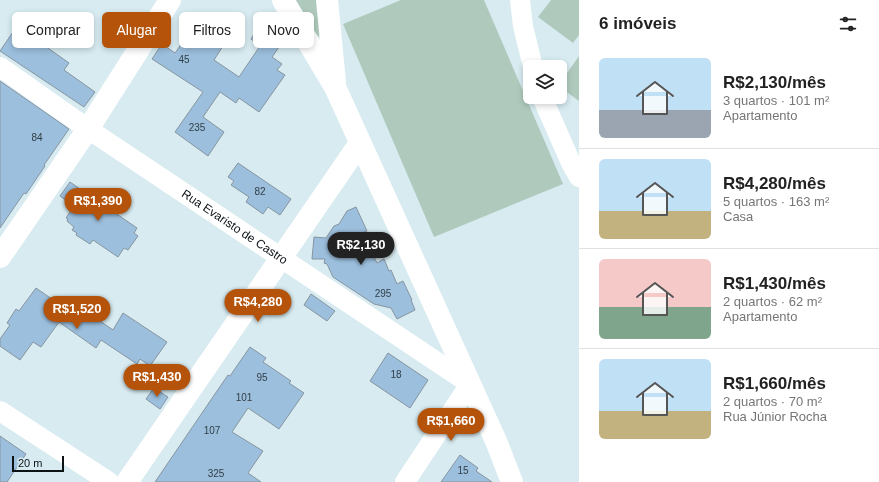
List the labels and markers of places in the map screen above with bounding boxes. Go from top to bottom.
pin: R$1,390 [61,188,135,222]
pin: R$2,130 [324,232,398,266]
pin: R$4,280 [221,289,295,323]
pin: R$1,520 [40,296,114,330]
pin: R$1,430 [120,364,194,398]
pin: R$1,660 [414,408,488,442]

